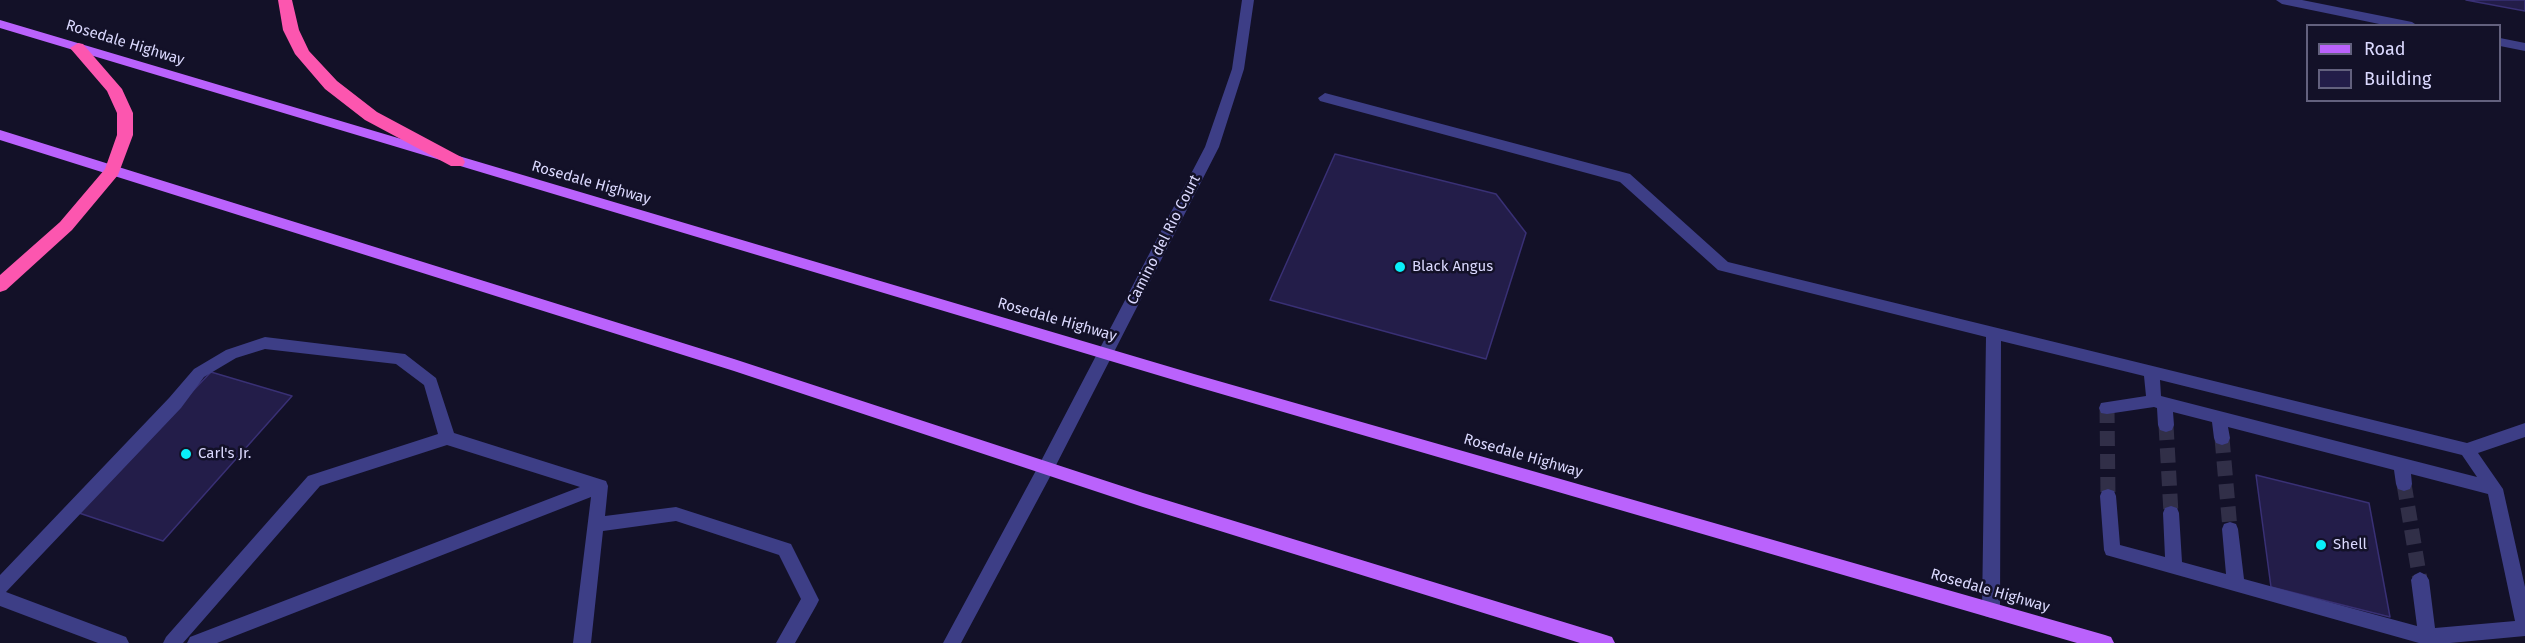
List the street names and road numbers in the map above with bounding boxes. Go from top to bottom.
street label: Rosedale Highway [63,16,187,70]
street label: Rosedale Highway [529,157,653,209]
street label: Camino del Rio Court [1123,172,1205,308]
street label: Rosedale Highway [995,294,1119,346]
street label: Rosedale Highway [1461,430,1585,482]
street label: Rosedale Highway [1928,565,2052,617]

